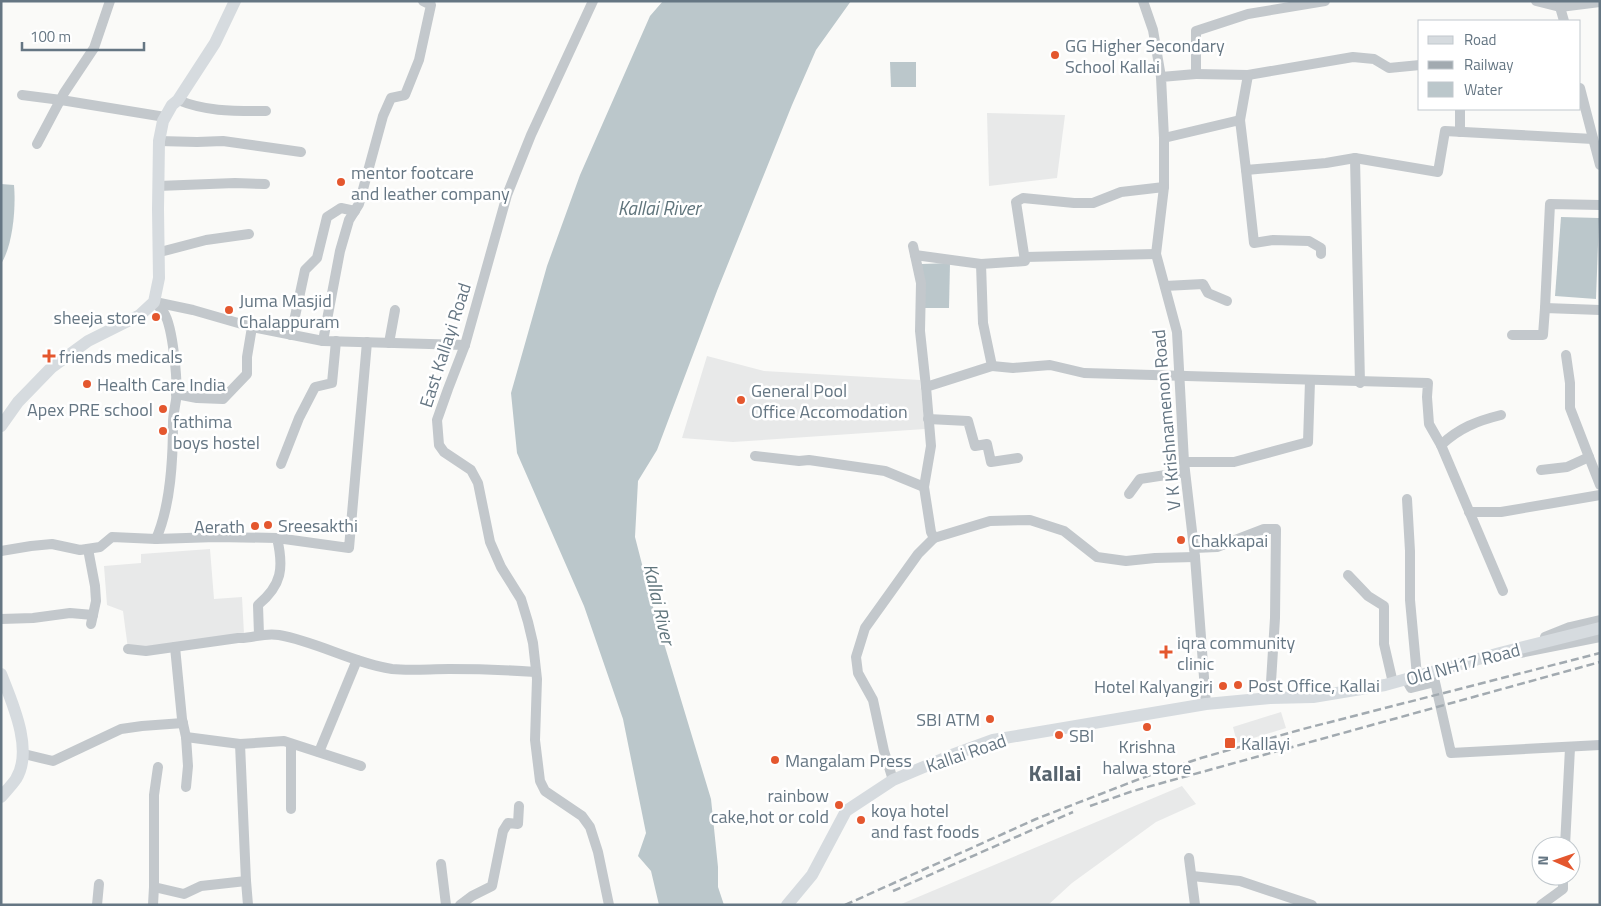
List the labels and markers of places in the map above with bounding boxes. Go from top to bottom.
place label: GG Higher Secondary School Kallai [1065,32,1225,80]
marker: GG Higher Secondary School Kallai [1049,49,1061,61]
place label: mentor footcare and leather company [351,159,510,207]
marker: mentor footcare and leather company [335,176,347,188]
place label: Juma Masjid Chalappuram [239,287,339,335]
place label: sheeja store [54,304,146,331]
marker: Juma Masjid Chalappuram [223,304,235,316]
marker: sheeja store [150,311,162,323]
place label: friends medicals [59,343,183,370]
marker: friends medicals [43,350,55,362]
place label: Health Care India [97,371,226,398]
place label: General Pool Office Accomodation [751,377,908,425]
marker: Health Care India [81,378,93,390]
marker: General Pool Office Accomodation [735,394,747,406]
place label: Apex PRE school [27,396,153,423]
marker: Apex PRE school [157,403,169,415]
place label: fathima boys hostel [173,408,260,456]
marker: fathima boys hostel [157,425,169,437]
place label: Sreesakthi [278,512,358,539]
place label: Aerath [194,513,245,540]
marker: Sreesakthi [262,519,274,531]
marker: Aerath [249,520,261,532]
place label: Chakkapai [1191,527,1268,554]
marker: Chakkapai [1175,534,1187,546]
place label: iqra community clinic [1177,629,1295,677]
marker: iqra community clinic [1159,645,1173,659]
place label: Post Office, Kallai [1248,672,1380,699]
place label: Hotel Kalyangiri [1094,673,1213,700]
marker: Post Office, Kallai [1232,679,1244,691]
marker: Hotel Kalyangiri [1217,680,1229,692]
place label: SBI ATM [916,706,980,733]
marker: SBI ATM [984,713,996,725]
marker: Krishna halwa store [1141,721,1153,733]
place label: SBI [1069,722,1094,749]
marker: SBI [1053,729,1065,741]
place label: Kallayi [1241,730,1290,757]
place label: Krishna halwa store [1103,733,1191,781]
marker: Kallayi [1223,736,1237,750]
place label: Mangalam Press [785,747,912,774]
marker: Mangalam Press [769,754,781,766]
place label: rainbow cake,hot or cold [711,782,829,830]
place label: koya hotel and fast foods [871,797,980,845]
marker: rainbow cake,hot or cold [833,799,845,811]
marker: koya hotel and fast foods [855,814,867,826]

